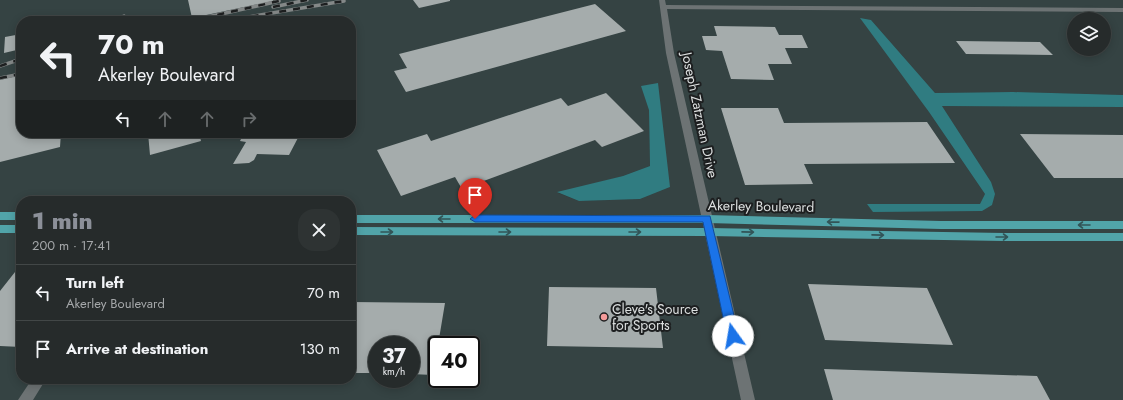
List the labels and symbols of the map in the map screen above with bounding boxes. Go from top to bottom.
street label: Joseph Zatzman Drive [677,48,723,180]
pin [458,178,492,219]
street label: Akerley Boulevard [708,195,814,217]
one-way arrow [438,215,451,223]
one-way arrow [827,218,840,226]
one-way arrow [1078,221,1091,229]
one-way arrow [380,228,393,236]
one-way arrow [498,228,511,236]
one-way arrow [628,228,641,236]
one-way arrow [741,229,754,236]
one-way arrow [871,231,884,239]
one-way arrow [995,233,1008,241]
place label: Cleve's Source for Sports [612,299,698,335]
marker: Cleve's Source for Sports [599,312,609,322]
position arrow [712,315,754,357]
speed limit sign: 40 [428,336,480,388]

